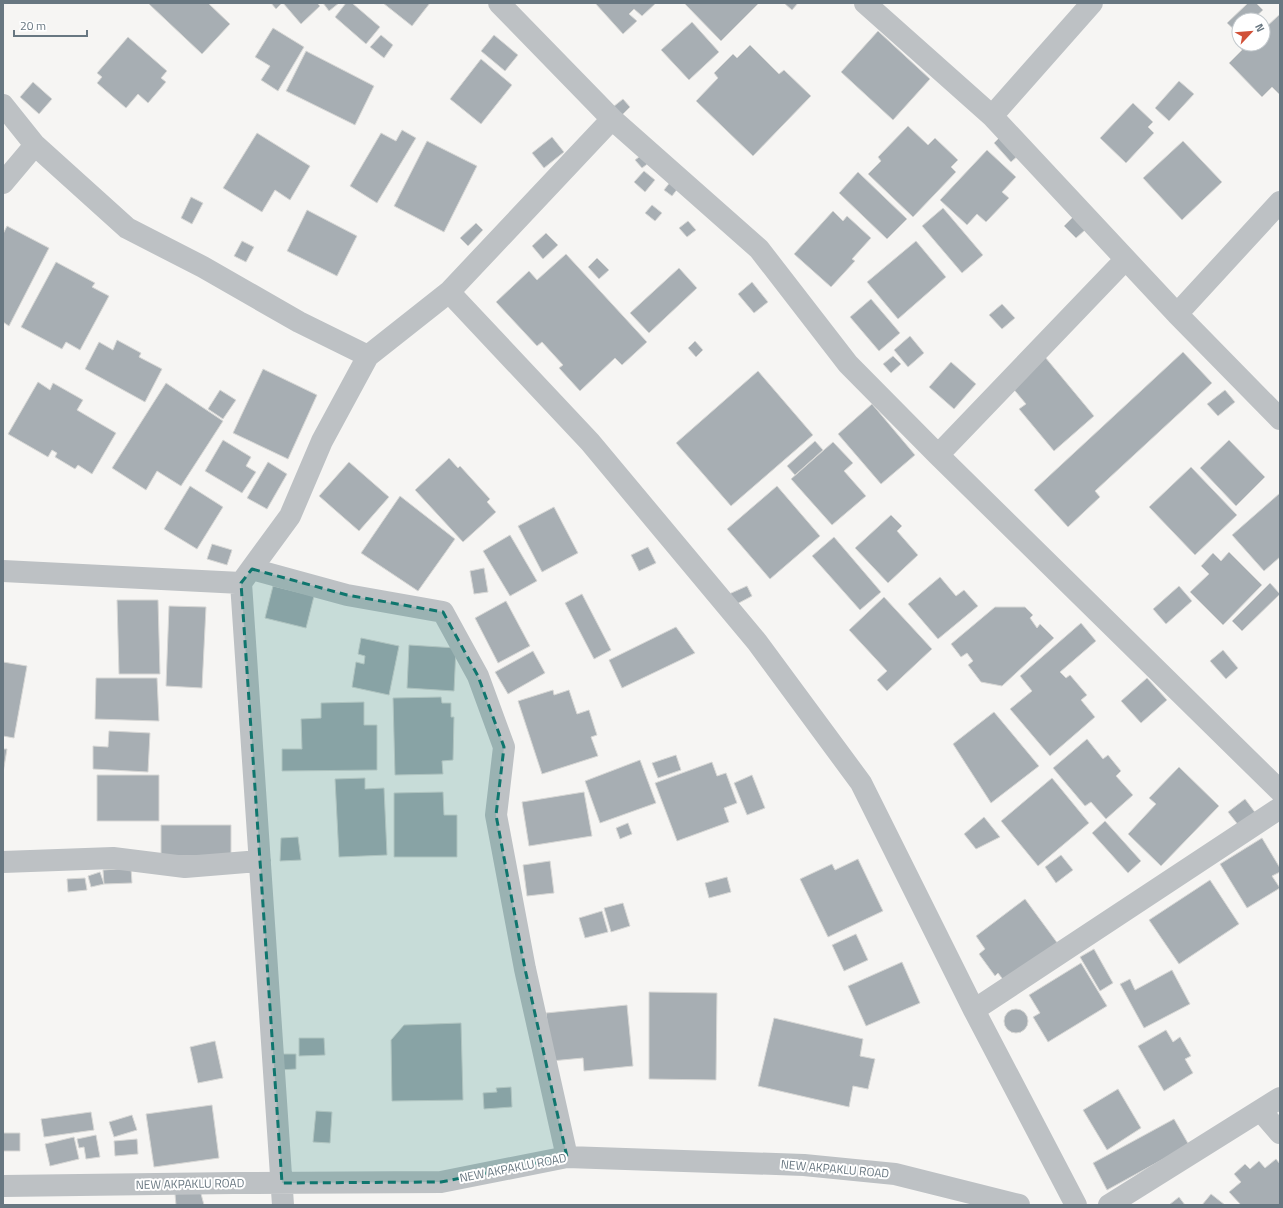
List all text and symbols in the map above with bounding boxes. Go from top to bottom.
scale bar [14,12,87,38]
north arrow [1231,12,1271,52]
text: 20 m [20,16,46,35]
text: N [1251,21,1269,35]
street label: NEW AKPAKLU ROAD [458,1148,568,1187]
street label: NEW AKPAKLU ROAD [780,1154,890,1183]
street label: NEW AKPAKLU ROAD [135,1173,245,1194]

